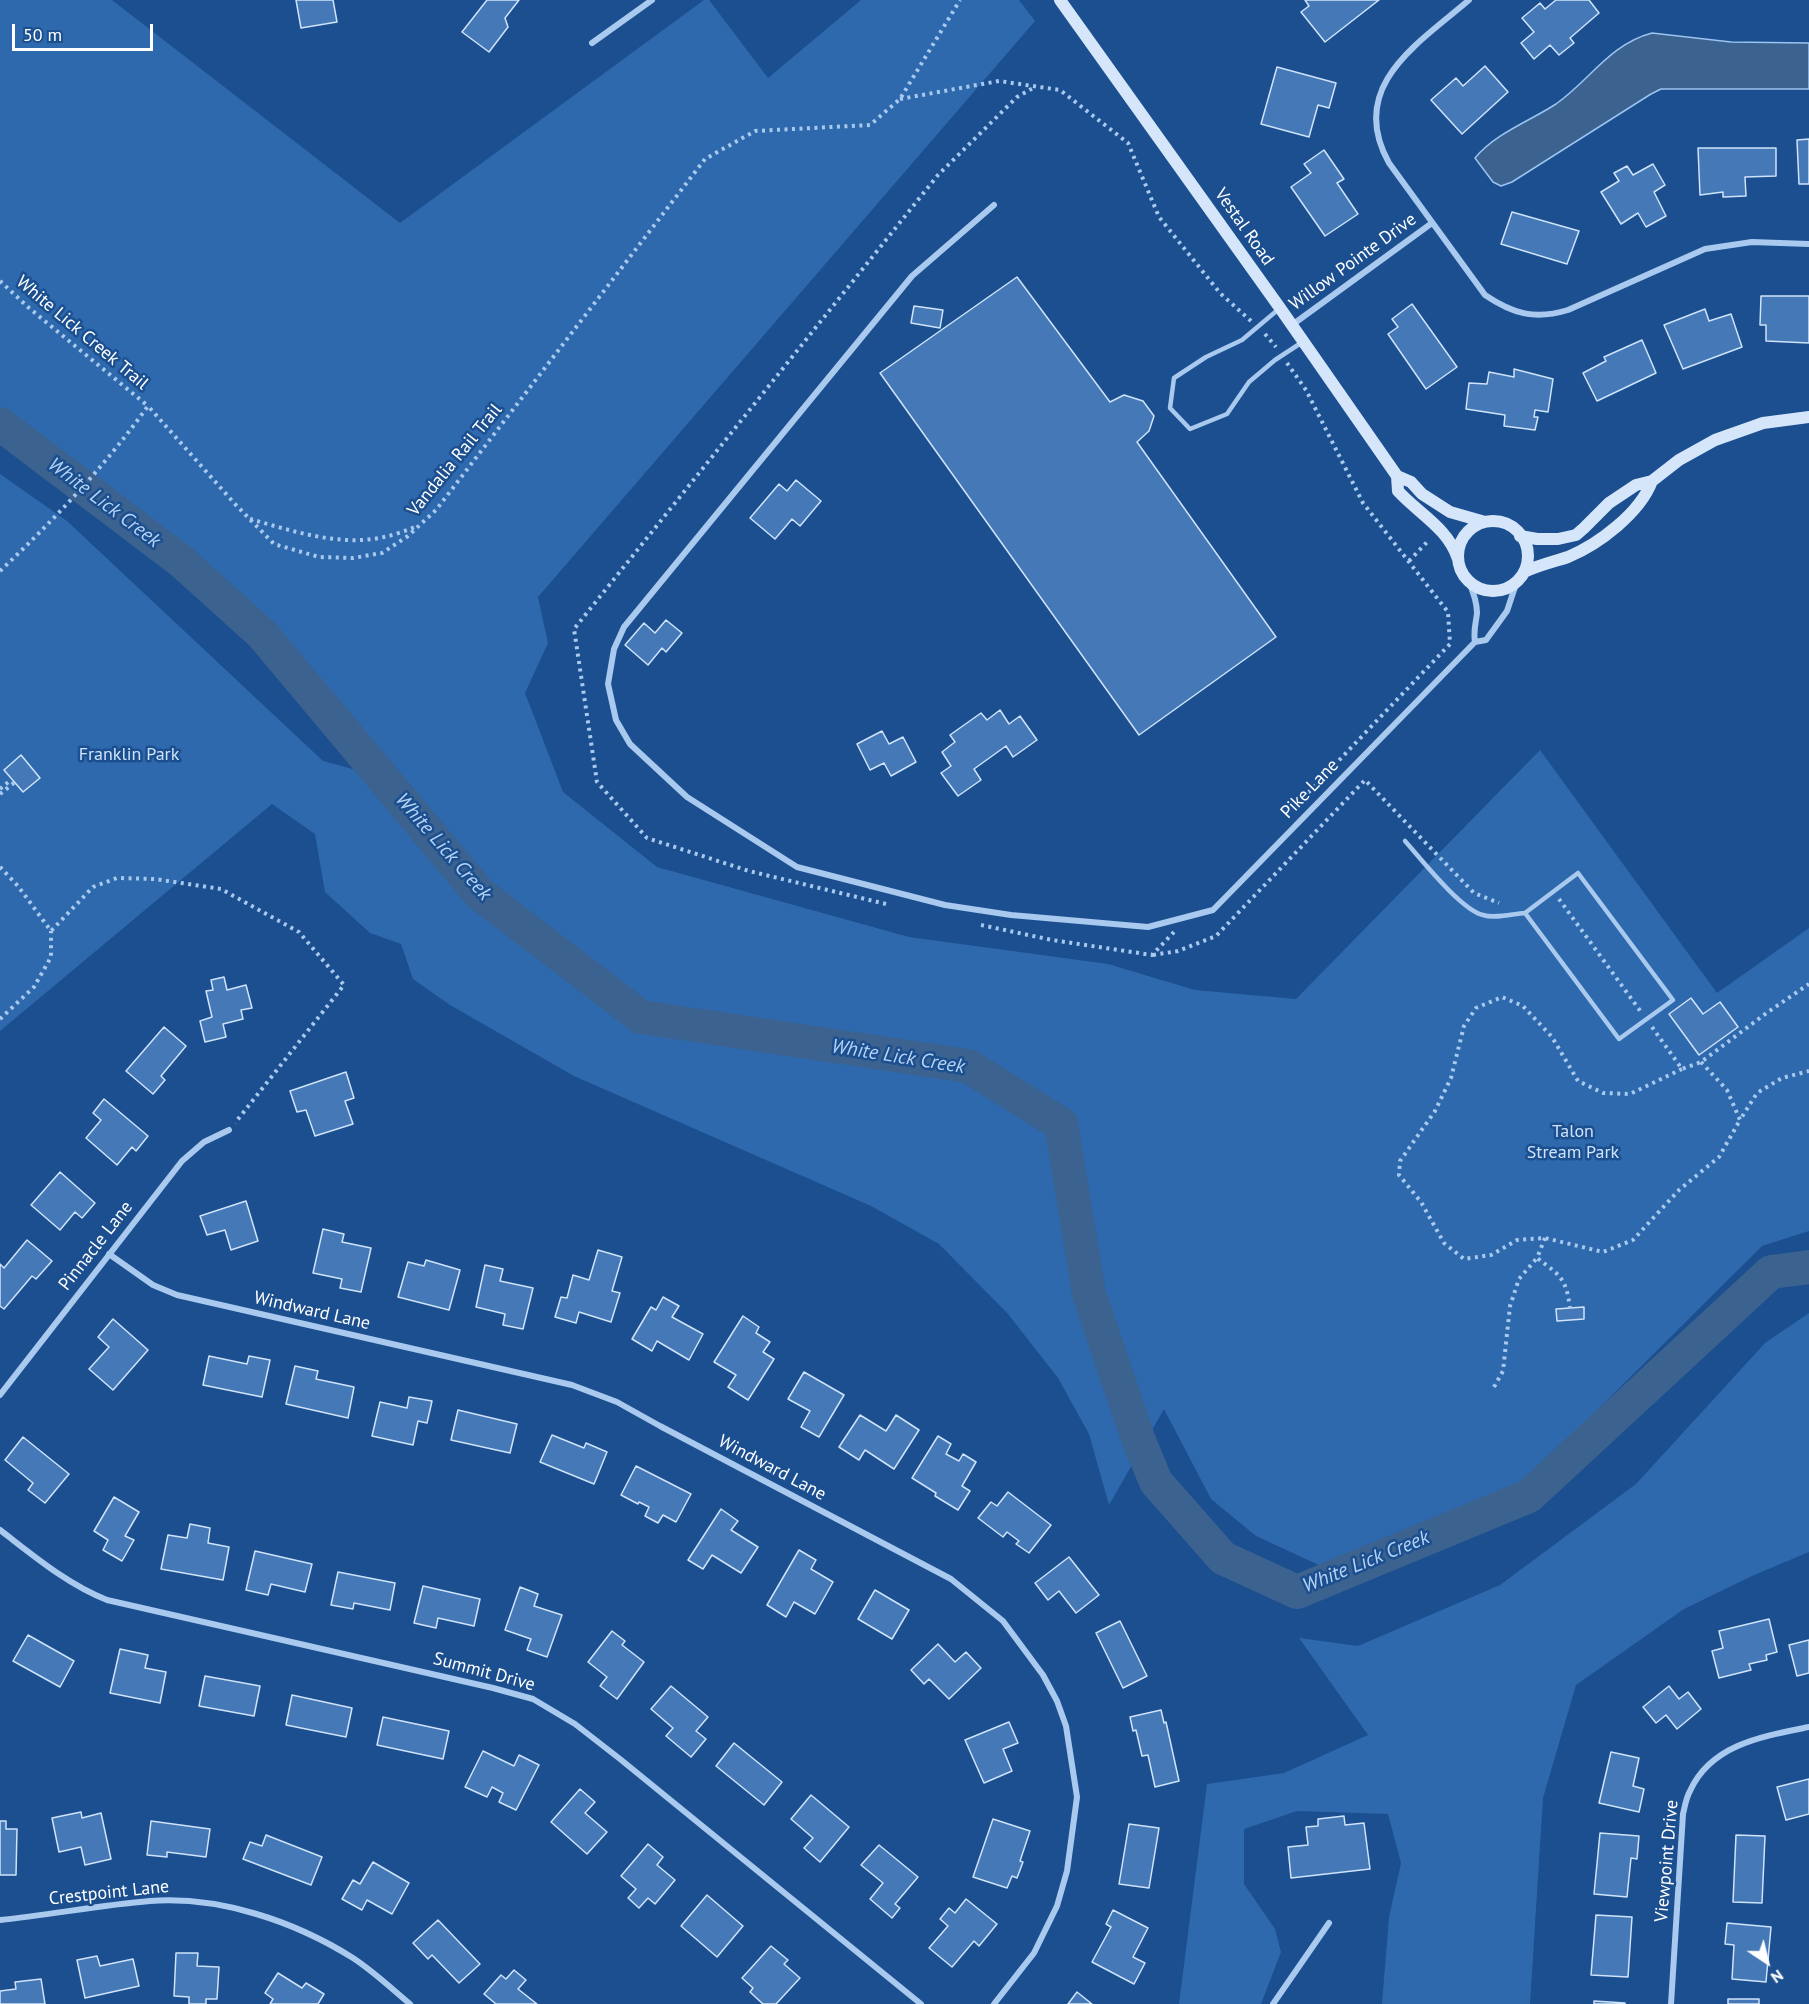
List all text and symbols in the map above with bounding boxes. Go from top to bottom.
scale bar [15,12,156,50]
text: 50 m [23,23,62,46]
street label: Vestal Road [1210,184,1278,270]
street label: Willow Pointe Drive [1285,209,1421,315]
street label: White Lick Creek Trail [11,271,153,395]
street label: Vandalia Rail Trail [403,400,507,520]
water label: White Lick Creek [43,453,165,553]
park label: Franklin Park [79,744,179,766]
street label: Pike Lane [1276,755,1344,823]
water label: White Lick Creek [390,788,496,906]
water label: White Lick Creek [830,1035,966,1079]
park label: Talon Stream Park [1527,1121,1619,1164]
street label: Pinnacle Lane [54,1197,138,1295]
street label: Windward Lane [252,1287,372,1335]
street label: Windward Lane [714,1431,830,1505]
water label: White Lick Creek [1299,1526,1433,1598]
street label: Summit Drive [431,1648,537,1696]
street label: Viewpoint Drive [1651,1799,1683,1923]
street label: Crestpoint Lane [48,1876,170,1910]
north arrow [1737,1932,1797,1992]
text: N [1767,1966,1787,1988]

